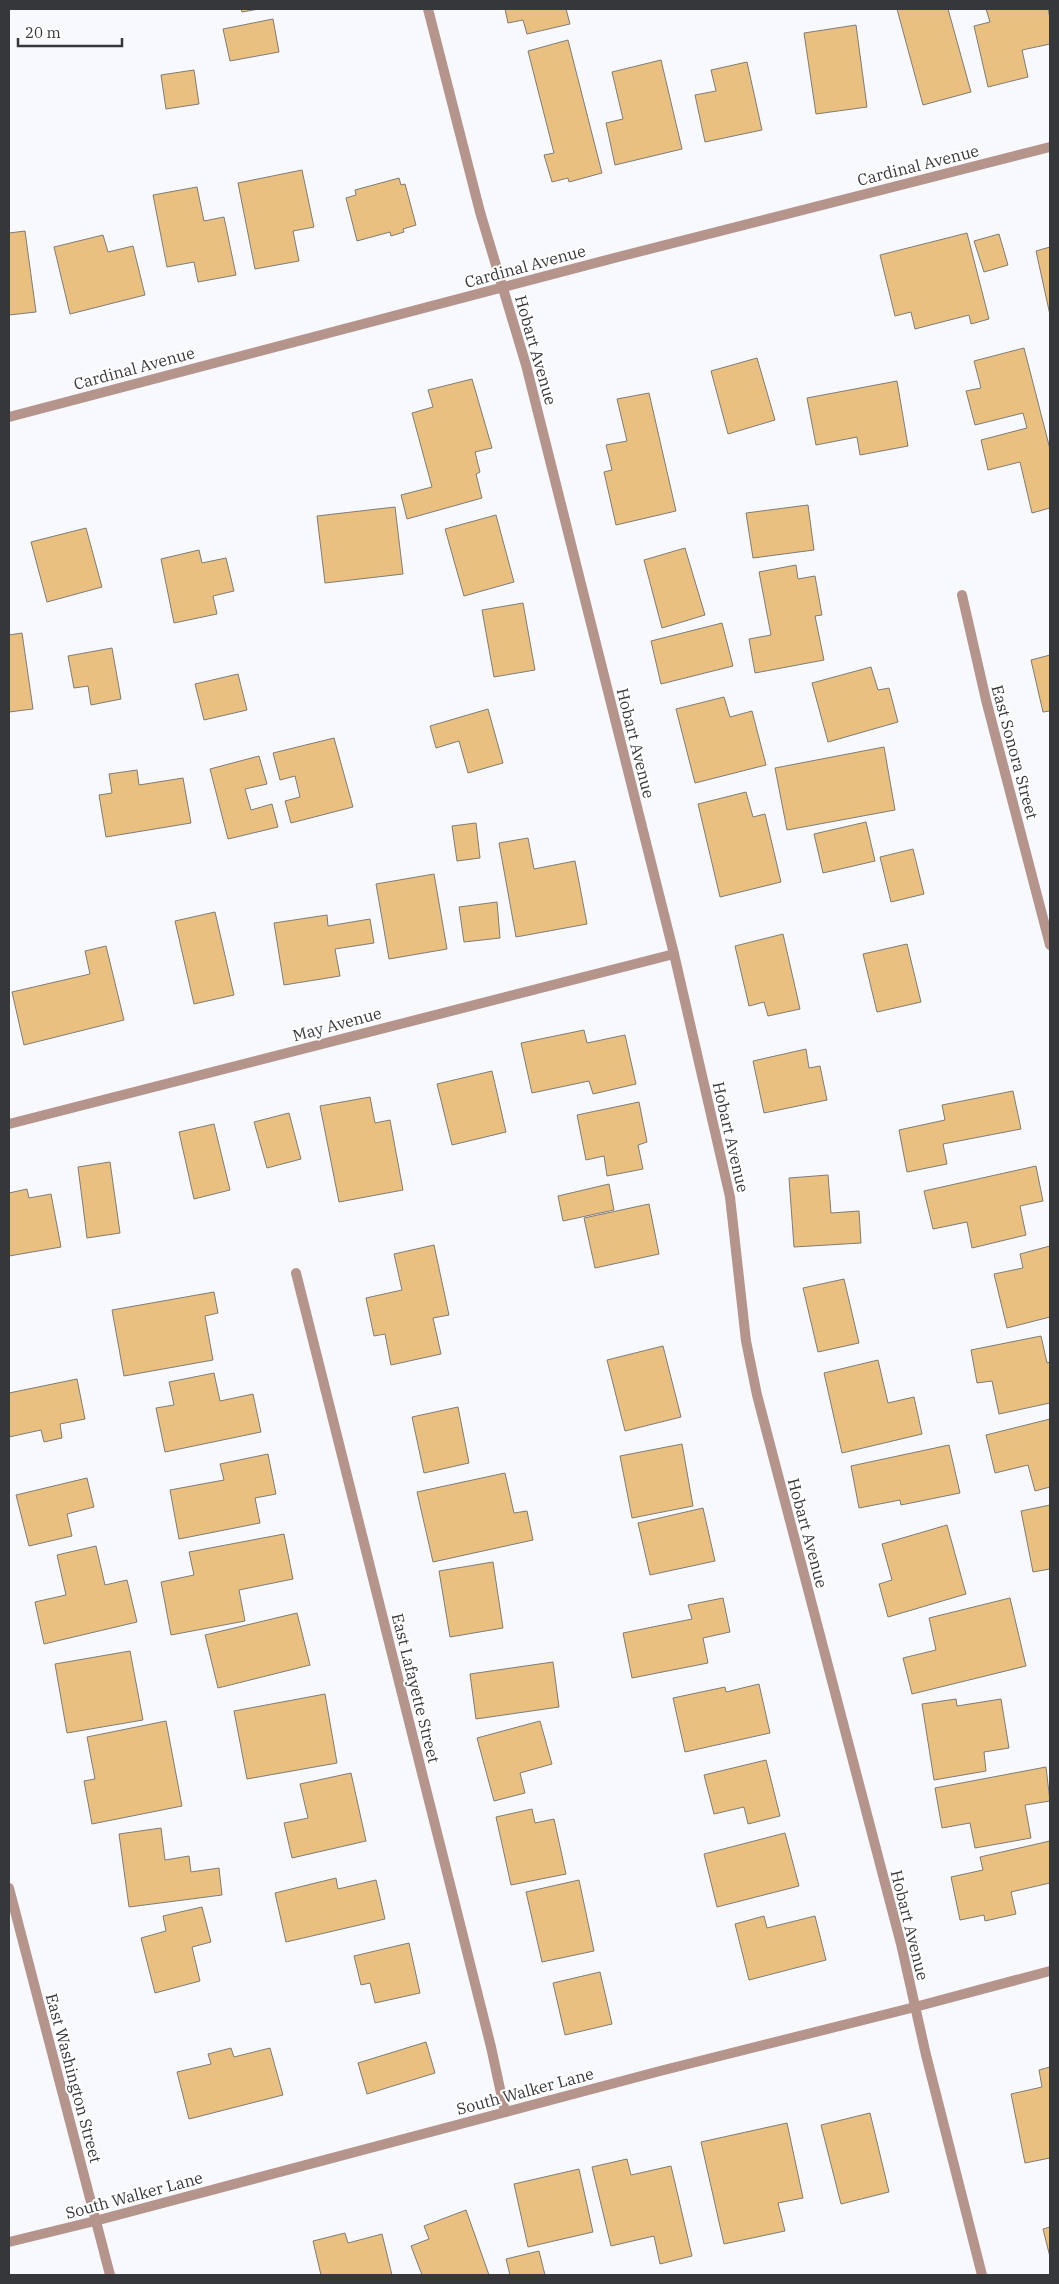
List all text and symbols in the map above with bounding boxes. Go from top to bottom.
scale bar [18,15,121,47]
text: 20 m [25,23,61,42]
street label: Cardinal Avenue [855,140,981,190]
street label: Cardinal Avenue [462,240,588,292]
street label: Hobart Avenue [511,293,561,407]
street label: Cardinal Avenue [71,342,197,394]
street label: East Sonora Street [987,683,1043,822]
street label: Hobart Avenue [613,686,659,800]
street label: May Avenue [290,1003,384,1045]
street label: Hobart Avenue [709,1080,753,1194]
street label: Hobart Avenue [784,1476,832,1590]
street label: East Lafayette Street [388,1611,444,1765]
street label: Hobart Avenue [887,1868,933,1982]
street label: East Washington Street [42,1991,106,2165]
street label: South Walker Lane [454,2063,596,2119]
street label: South Walker Lane [63,2167,205,2223]

